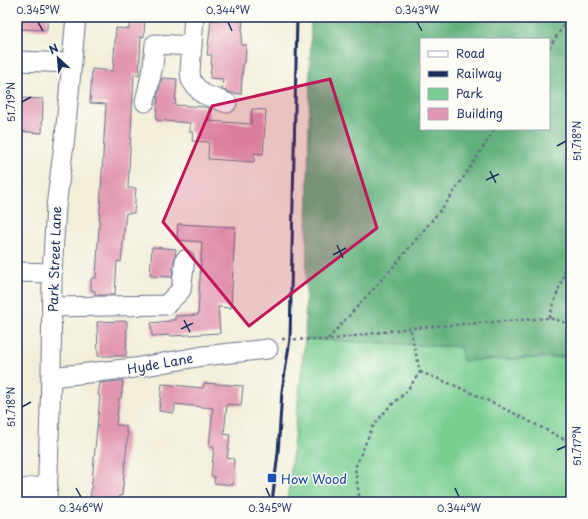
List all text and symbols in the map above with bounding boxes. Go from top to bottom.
text: 0.345°W [16,2,61,17]
text: 0.344°W [206,2,251,17]
text: 0.343°W [395,2,440,17]
north arrow [38,38,78,78]
legend [420,38,550,130]
text: N [46,39,61,58]
text: Road [456,44,485,62]
text: Railway [456,64,502,82]
text: 51.719°N [3,82,18,122]
text: Park [456,84,483,102]
text: Building [456,104,503,122]
text: 51.718°N [569,121,584,161]
street label: Park Street Lane [43,206,65,312]
street label: Hyde Lane [126,348,195,378]
text: 51.718°N [3,387,18,427]
text: 51.717°N [569,426,584,466]
place label: How Wood [281,469,347,488]
marker: How Wood [266,472,278,484]
text: 0.346°W [59,500,104,515]
text: 0.345°W [248,500,293,515]
text: 0.344°W [437,500,482,515]

